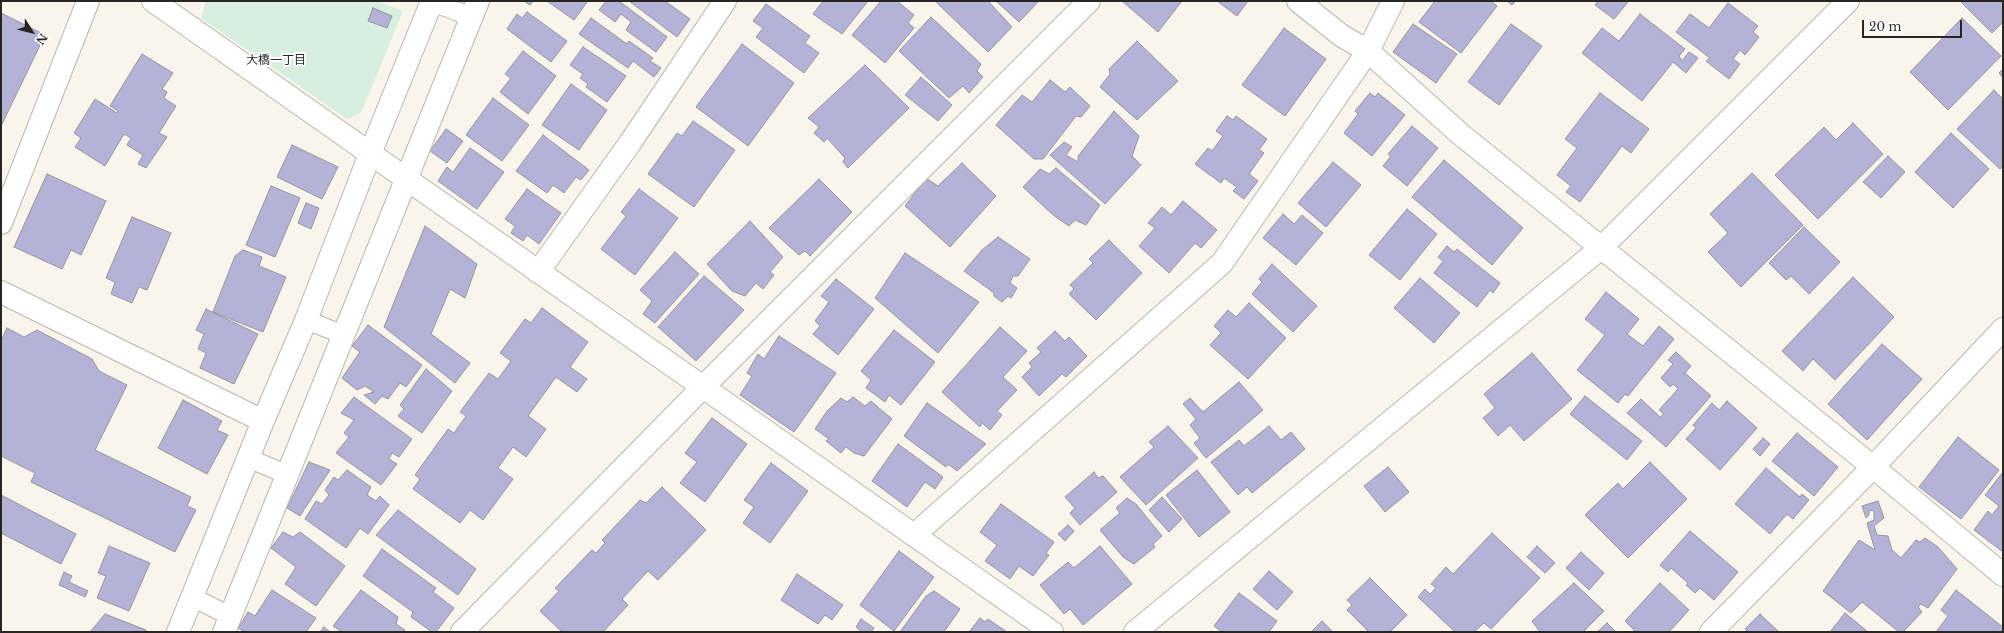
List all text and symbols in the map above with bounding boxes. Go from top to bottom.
north arrow [12,12,52,52]
scale bar [1864,12,1964,38]
text: 20 m [1869,19,1901,34]
text: N [33,31,50,47]
district label: 大橋一丁目 [246,54,306,68]

